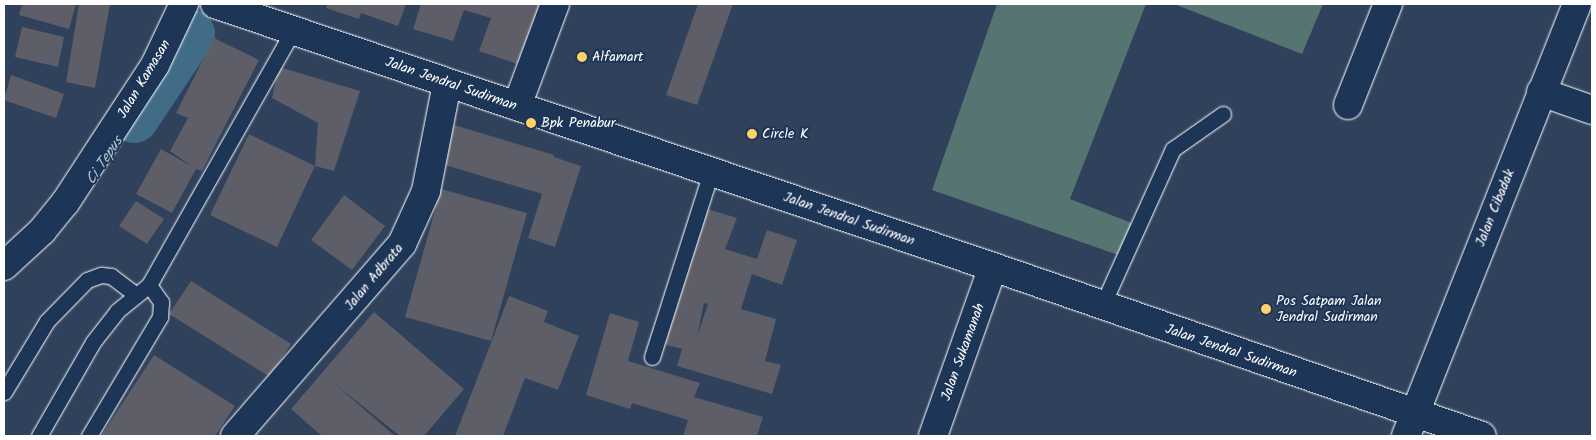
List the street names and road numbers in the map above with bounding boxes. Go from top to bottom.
street label: Jalan Kamasan [114,37,174,121]
street label: Jalan Jendral Sudirman [383,54,519,114]
street label: Jalan Cibadak [1472,167,1518,249]
street label: Jalan Jendral Sudirman [781,189,917,249]
street label: Jalan Adbrata [341,240,407,314]
street label: Jalan Sukamanah [938,301,988,403]
street label: Jalan Jendral Sudirman [1163,321,1299,381]

